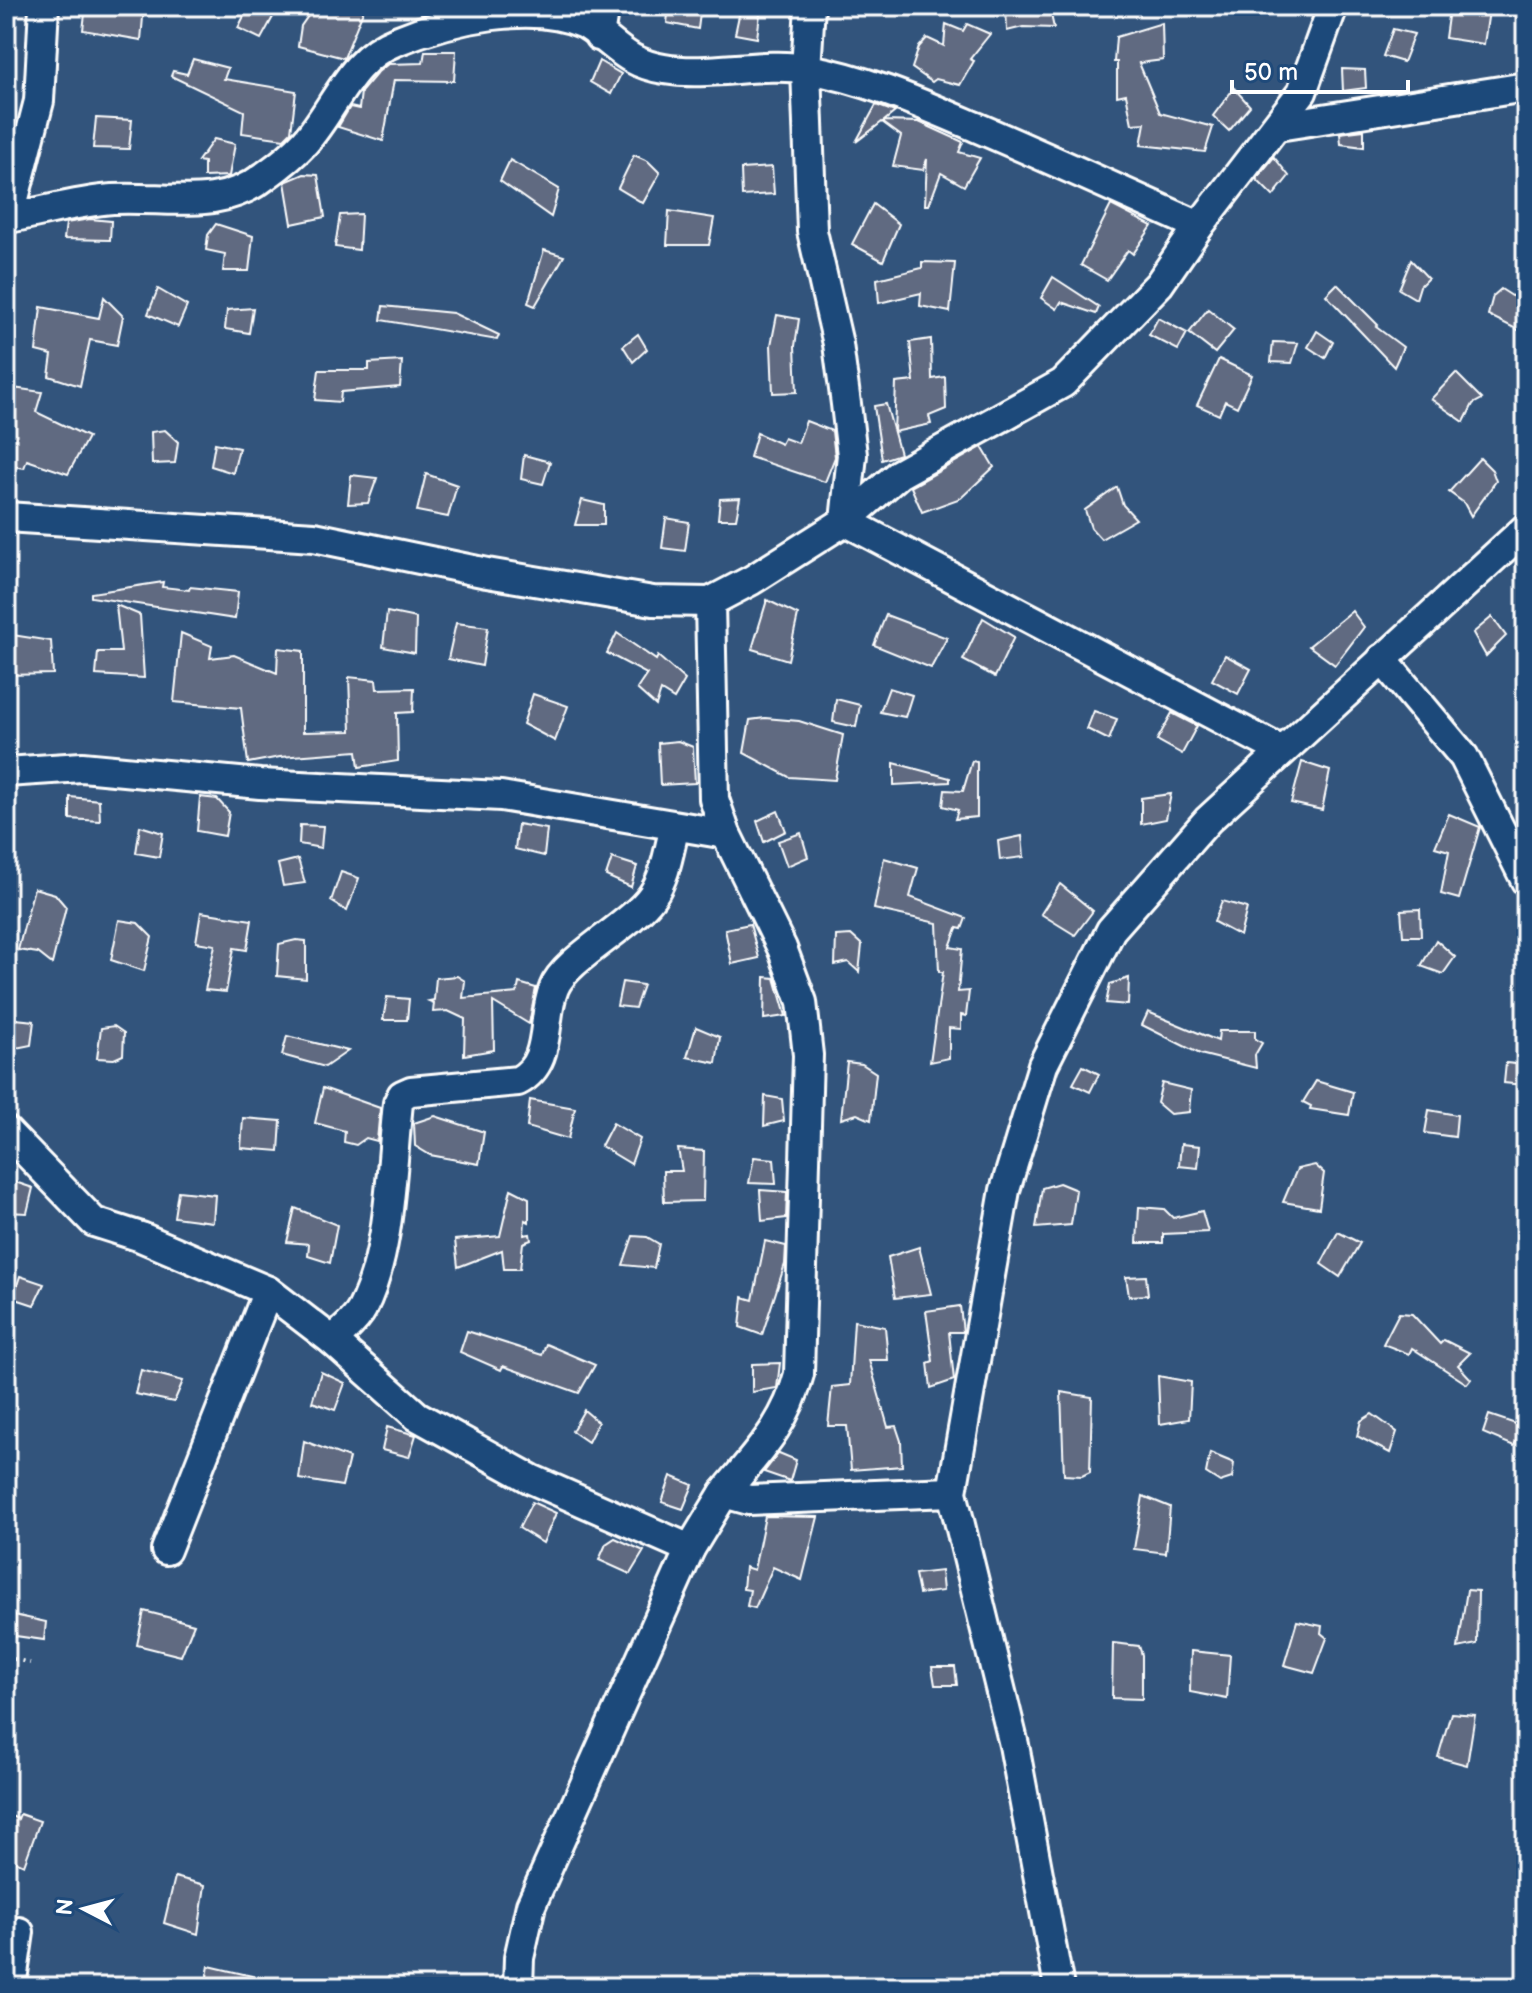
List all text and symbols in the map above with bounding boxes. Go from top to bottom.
scale bar [1232,44,1408,94]
text: 50 m [1244,58,1298,87]
north arrow [44,1869,124,1949]
text: N [51,1897,80,1917]

